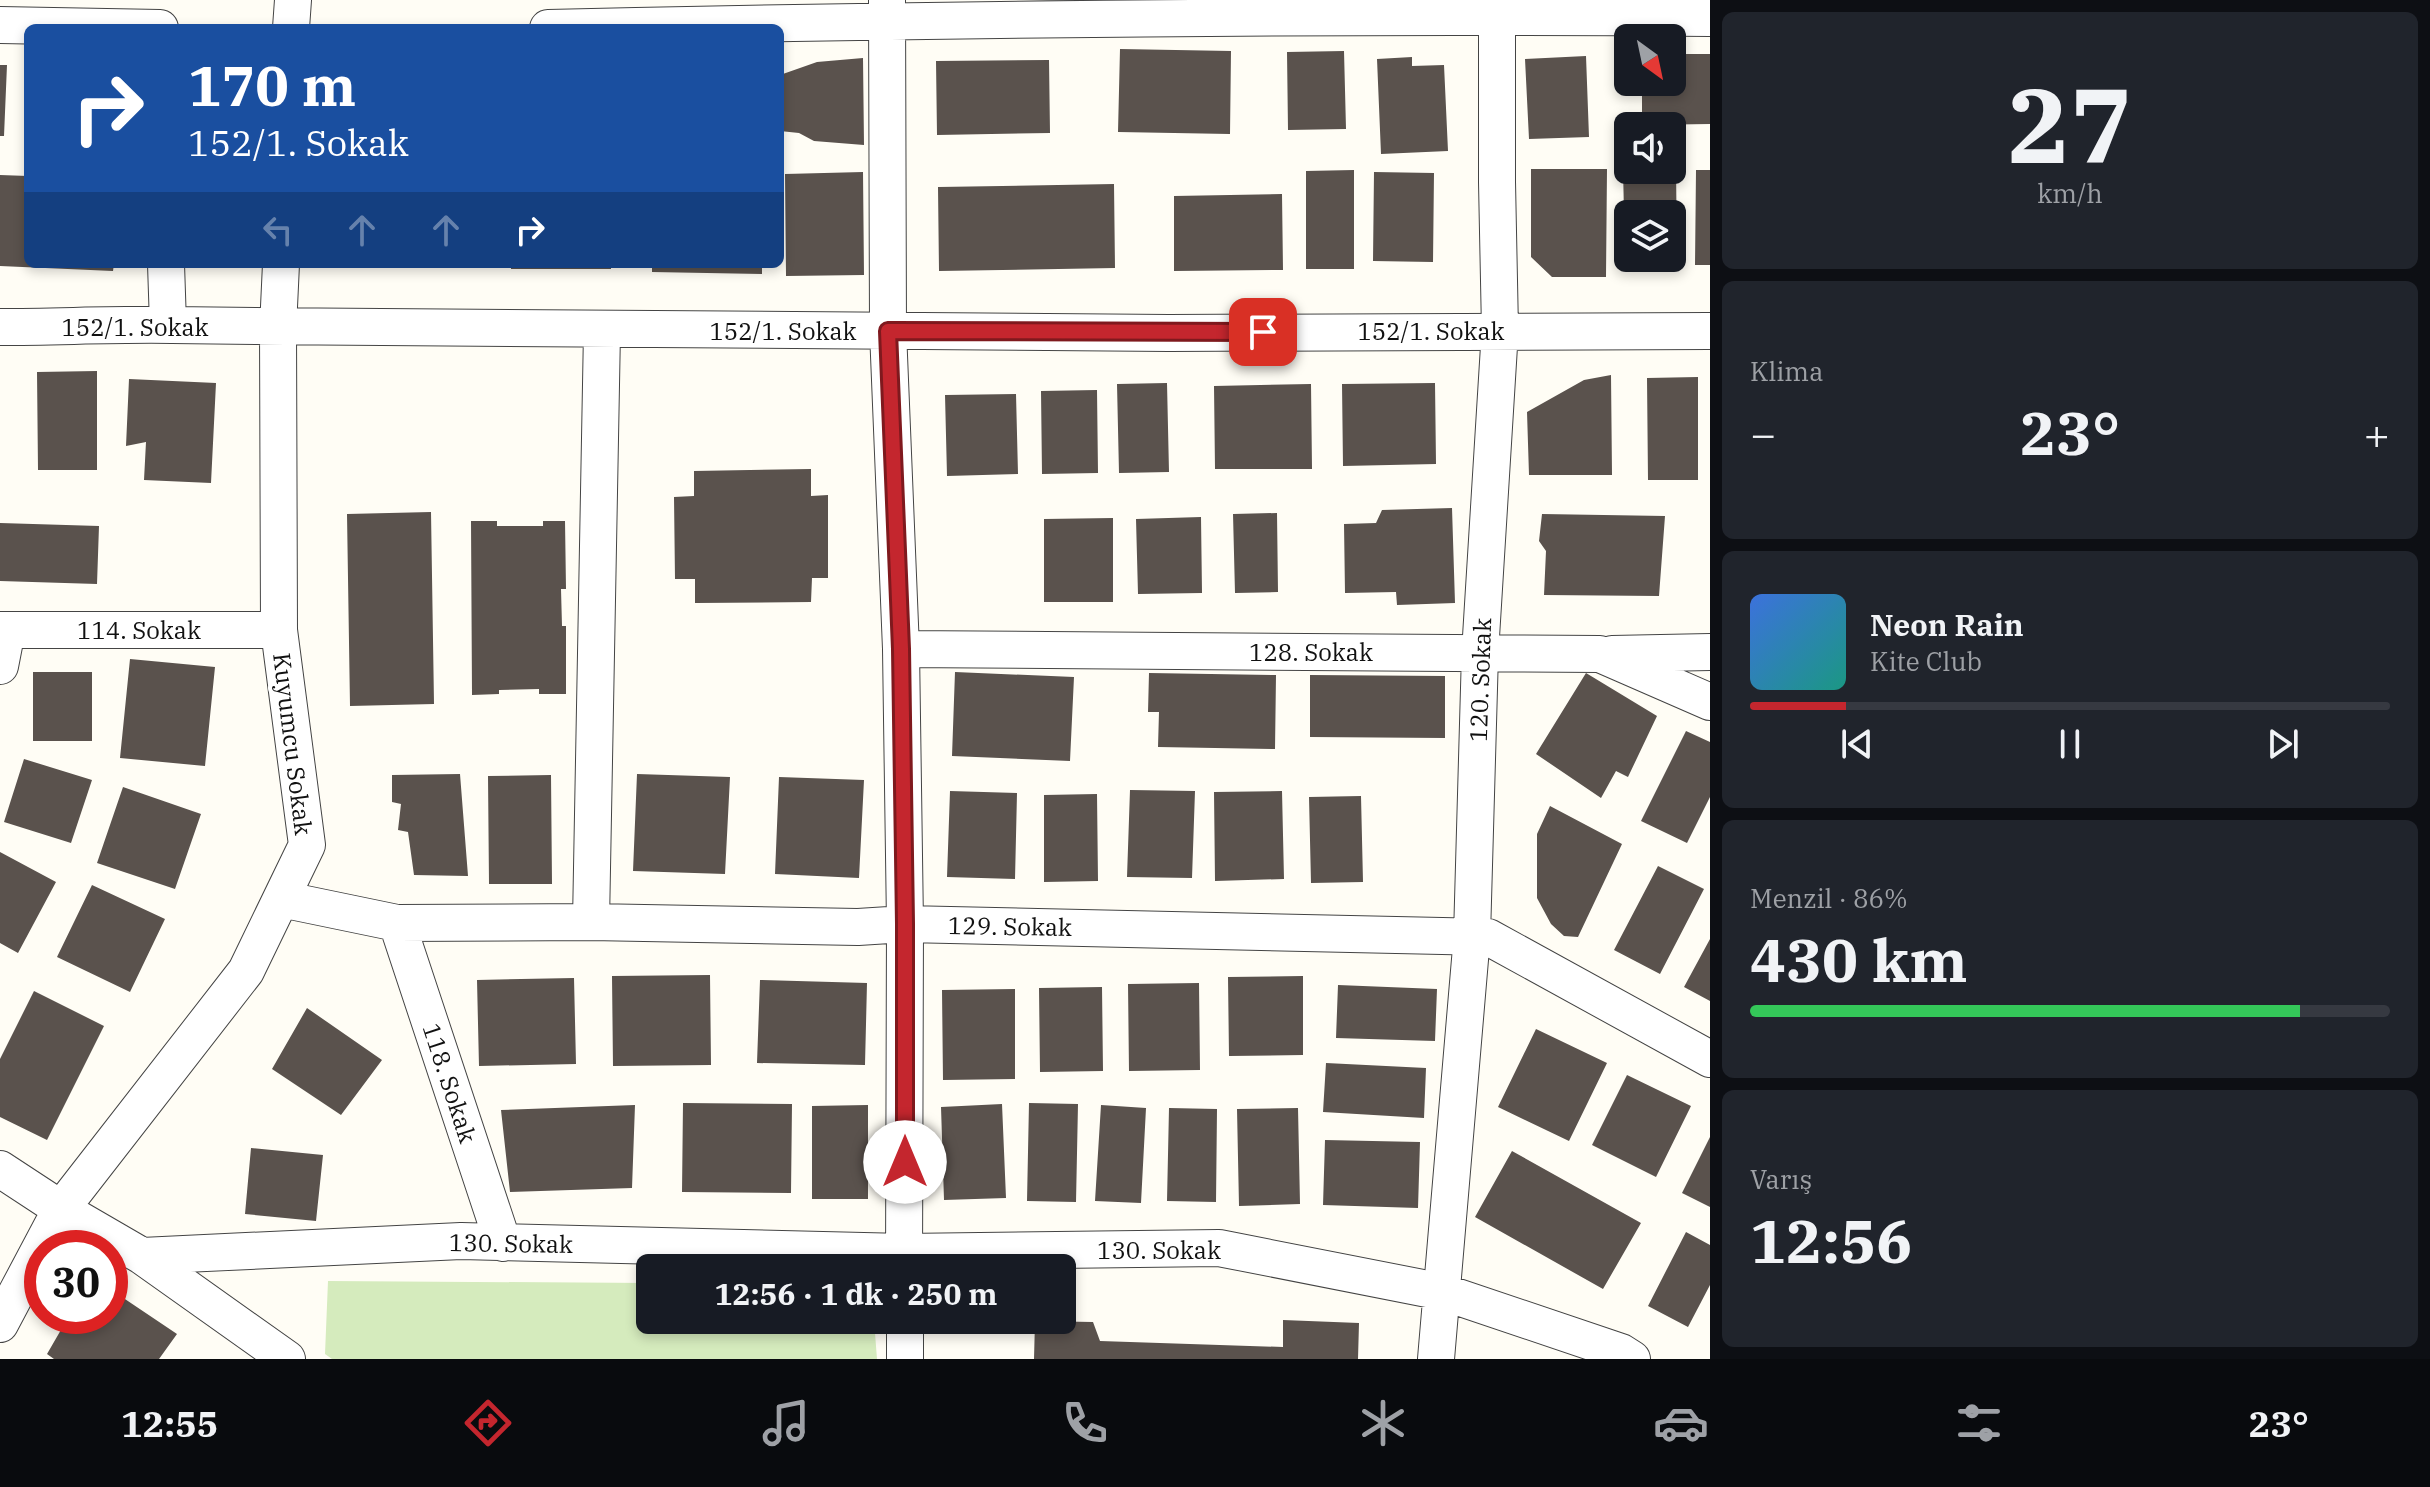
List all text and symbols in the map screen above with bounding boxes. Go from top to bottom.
north arrow [1614,24,1686,96]
map controls [1614,24,1686,272]
text: 170 m [188,49,356,121]
icon: right [56,56,160,160]
text: 27 [2008,56,2132,192]
button: sound [1614,112,1686,184]
text: 152/1. Sokak [188,119,409,166]
text: km/h [2037,176,2103,210]
button: layers [1614,200,1686,272]
icon: left [256,208,300,252]
icon: ahead [340,208,384,252]
icon: ahead [424,208,468,252]
icon: right [508,208,552,252]
pin [1229,298,1297,366]
icon: arrive [1241,310,1285,354]
street label: 152/1. Sokak [61,311,209,343]
street label: 152/1. Sokak [709,315,857,347]
street label: 152/1. Sokak [1357,315,1505,347]
text: Klima [1750,354,1823,388]
text: 23° [2020,393,2120,472]
text: − [1750,405,1776,462]
text: + [2364,405,2390,462]
text: Neon Rain [1870,605,2024,644]
street label: 114. Sokak [77,614,201,646]
street label: 120. Sokak [1462,617,1498,743]
street label: 128. Sokak [1249,636,1373,668]
text: Kite Club [1870,644,1982,678]
street label: Kuyumcu Sokak [266,651,320,837]
icon: previous [1835,722,1879,766]
icon: pause [2048,722,2092,766]
icon: next [2261,722,2305,766]
text: Menzil · 86% [1750,881,1908,915]
street label: 129. Sokak [948,909,1072,943]
text: 430 km [1750,920,1968,999]
street label: 118. Sokak [416,1019,484,1147]
position arrow [863,1120,947,1204]
text: Varış [1750,1162,1812,1196]
text: 12:56 [1750,1201,1912,1280]
street label: 130. Sokak [449,1226,573,1260]
speed limit sign: 30 [24,1230,128,1334]
street label: 130. Sokak [1097,1234,1221,1266]
text: 12:56 · 1 dk · 250 m [715,1274,997,1313]
icon: directions [460,1395,516,1451]
icon: music [758,1395,814,1451]
icon: phone [1057,1395,1113,1451]
icon: climate [1355,1395,1411,1451]
icon: car [1653,1395,1709,1451]
icon: filters [1951,1395,2007,1451]
text: 12:55 [121,1400,218,1447]
text: 23° [2249,1400,2309,1447]

